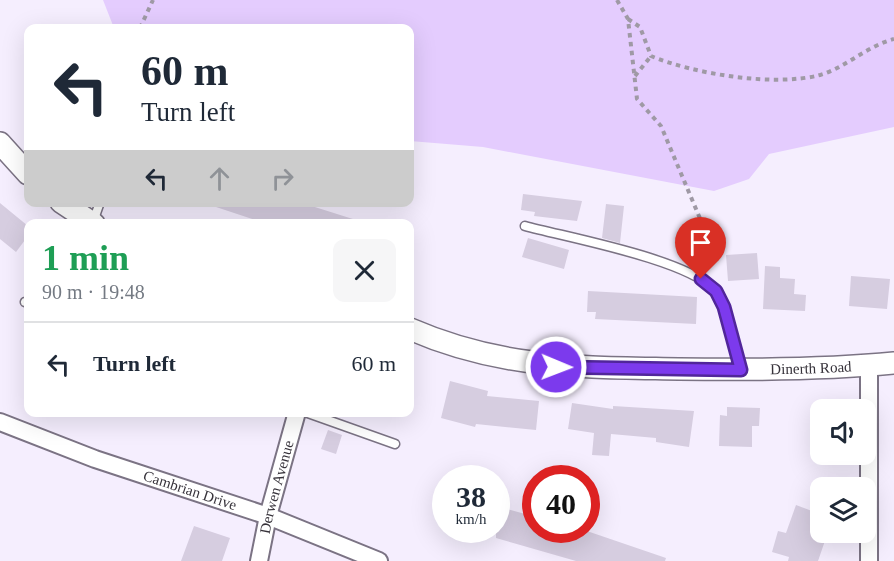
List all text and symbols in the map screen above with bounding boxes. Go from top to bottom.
icon: left [42,48,120,126]
text: 60 m [141,48,229,94]
text: Turn left [141,97,235,127]
icon: left [140,162,173,195]
icon: ahead [203,162,236,195]
icon: right [266,162,299,195]
pin [675,217,726,279]
icon: arrive [684,226,717,259]
text: 1 min [42,238,129,278]
button: close [333,239,396,302]
text: 90 m · 19:48 [42,281,145,303]
position arrow [524,335,588,399]
icon: left [42,348,75,381]
text: Turn left [93,351,176,376]
text: 60 m [351,351,396,376]
street label: Dinerth Road [770,358,853,377]
map controls [810,399,876,543]
button: sound [810,399,876,465]
street label: Derwen Avenue [257,438,297,535]
speed limit sign: 40 [522,465,600,543]
street label: Cambrian Drive [141,468,239,513]
button: layers [810,477,876,543]
text: 38 [456,480,486,513]
text: km/h [456,511,486,527]

